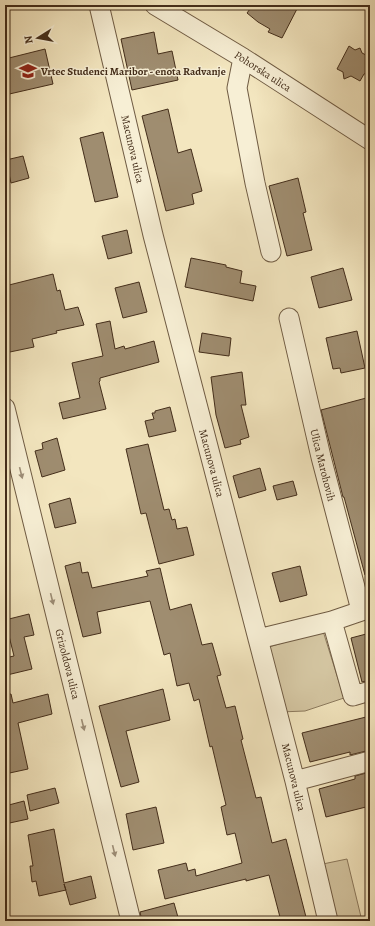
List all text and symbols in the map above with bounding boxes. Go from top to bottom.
north arrow [18,18,58,58]
text: N [21,34,37,45]
street label: Pohorska ulica [231,47,295,96]
school or university icon: Vrtec Studenci Maribor - enota Radvanje [18,61,38,81]
place label: Vrtec Studenci Maribor - enota Radvanje [40,64,226,79]
street label: Macunova ulica [117,113,148,186]
street label: Ulica Marohovih [306,427,339,503]
street label: Macunova ulica [195,428,228,500]
one-way arrow [18,467,24,479]
one-way arrow [49,593,55,605]
street label: Grizoldova ulica [51,627,84,702]
one-way arrow [80,719,86,731]
street label: Macunova ulica [278,741,309,814]
one-way arrow [111,845,117,858]

